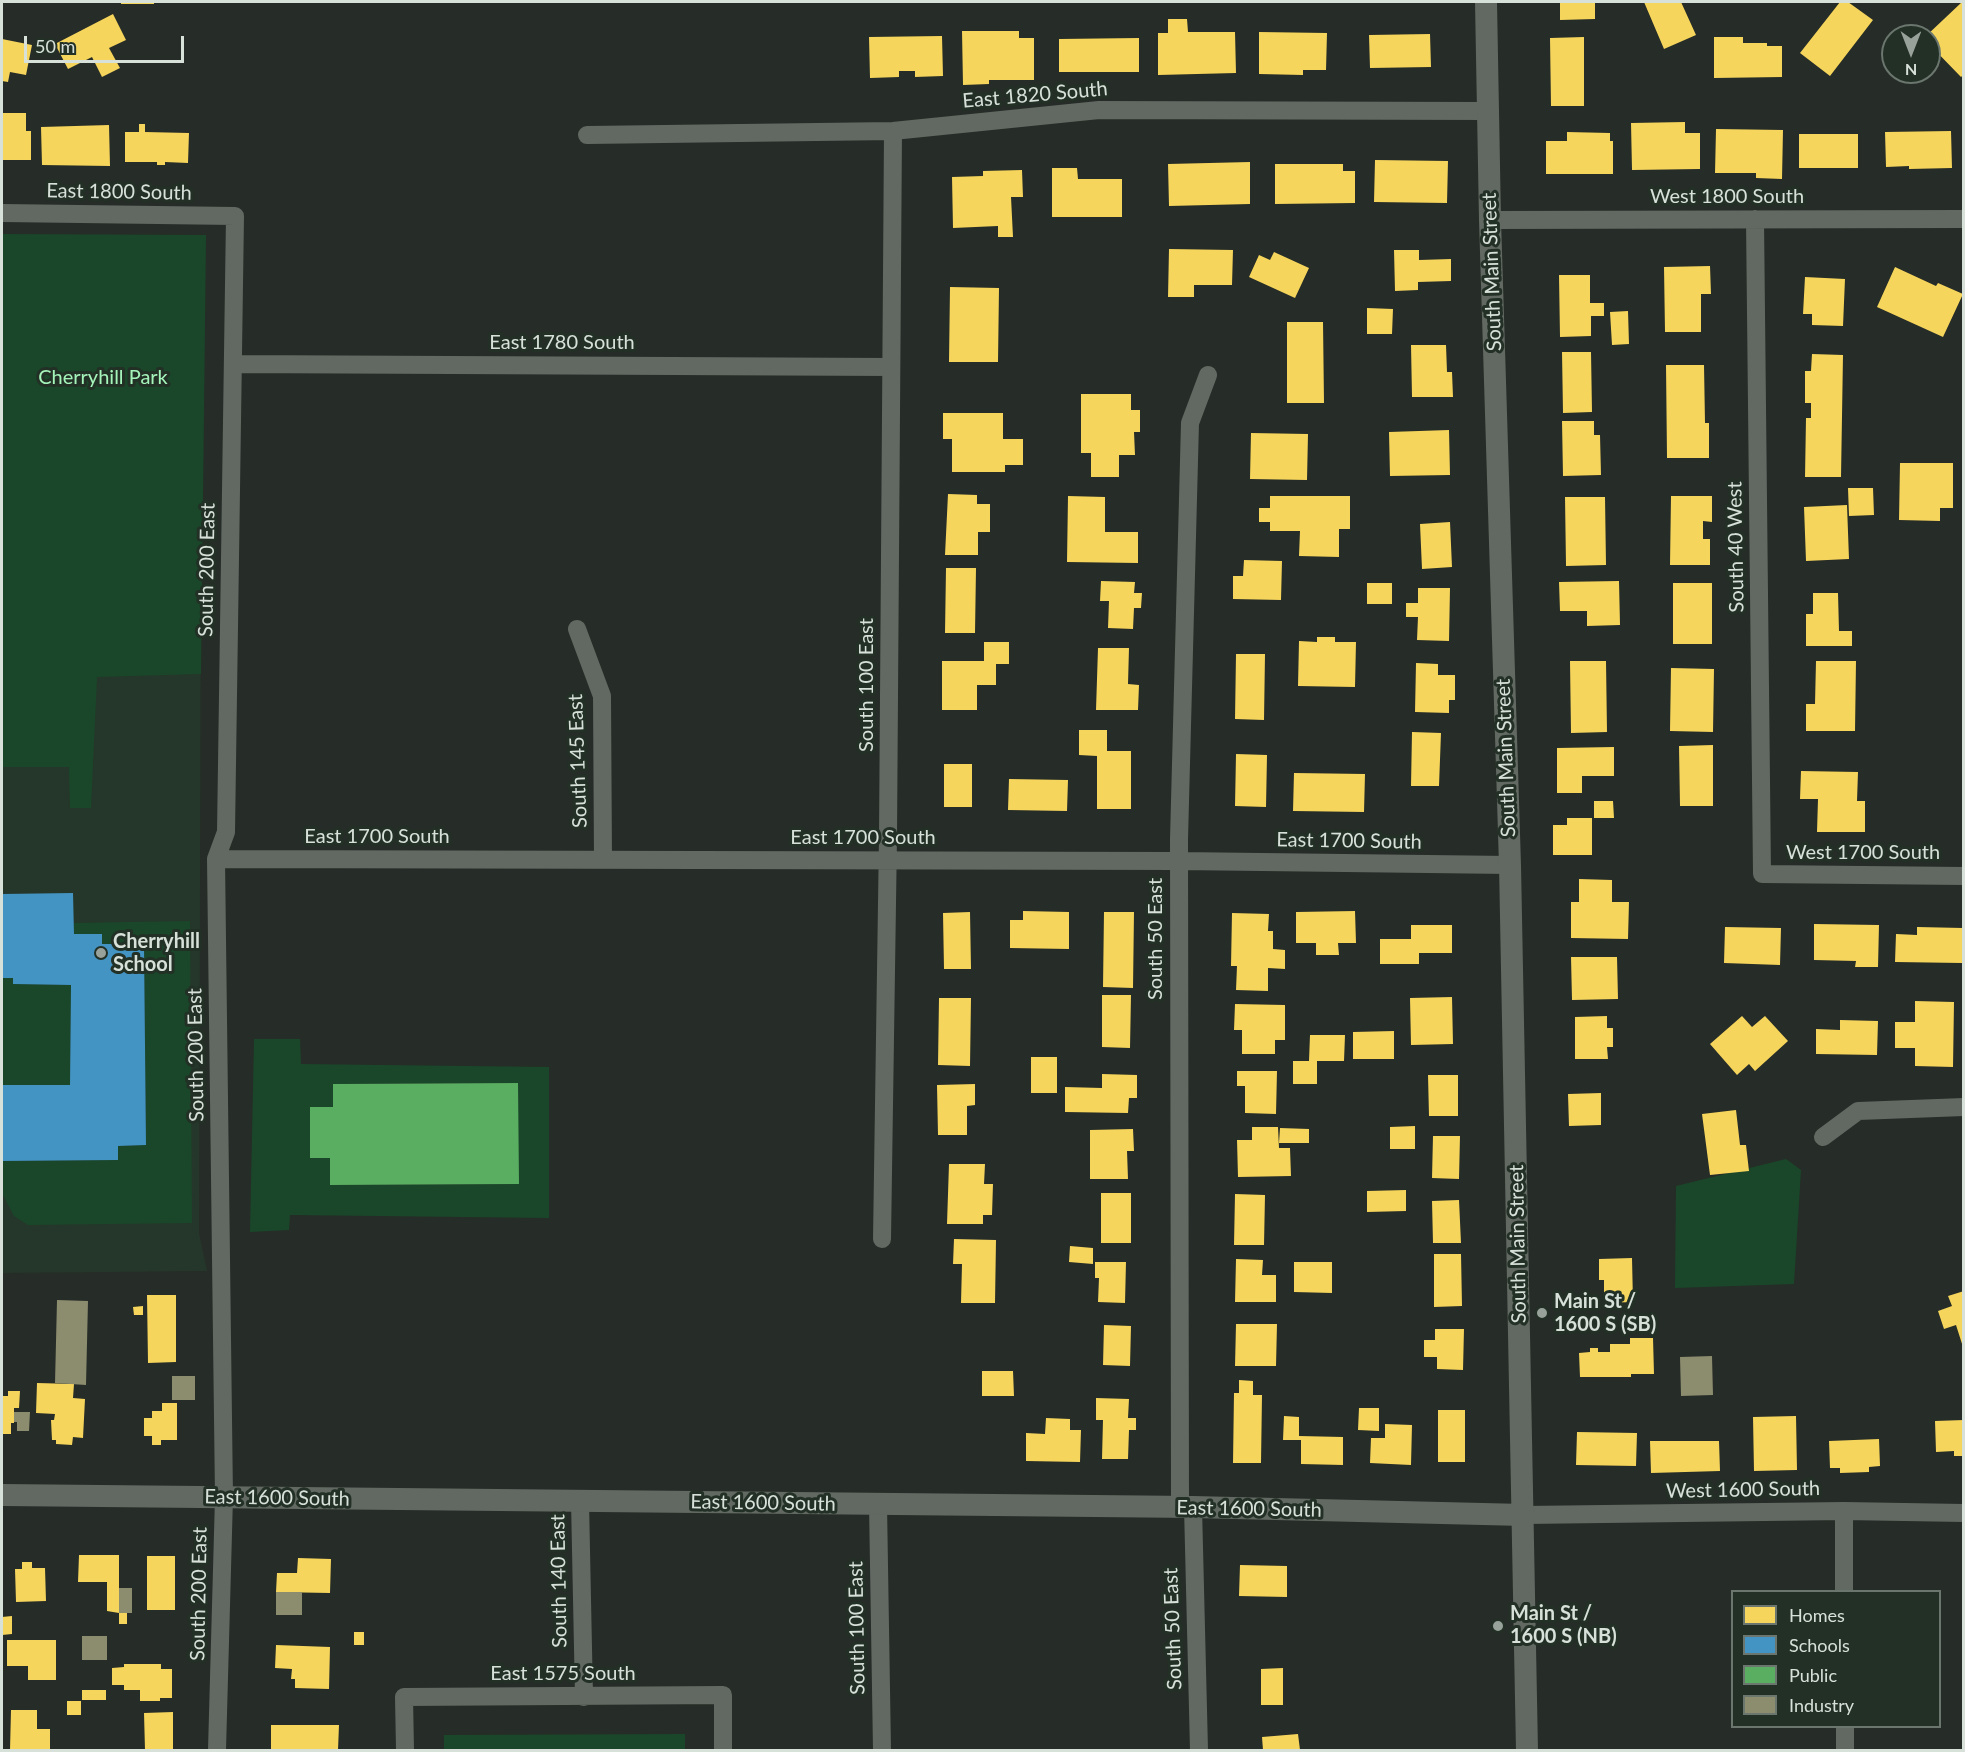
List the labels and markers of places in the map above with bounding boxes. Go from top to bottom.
place label: Cherryhill School [113,930,200,977]
marker: Cherryhill School [94,946,108,960]
place label: Main St / 1600 S (SB) [1554,1290,1656,1337]
marker: Main St / 1600 S (SB) [1535,1306,1549,1320]
place label: Main St / 1600 S (NB) [1510,1602,1617,1649]
marker: Main St / 1600 S (NB) [1491,1619,1505,1633]

